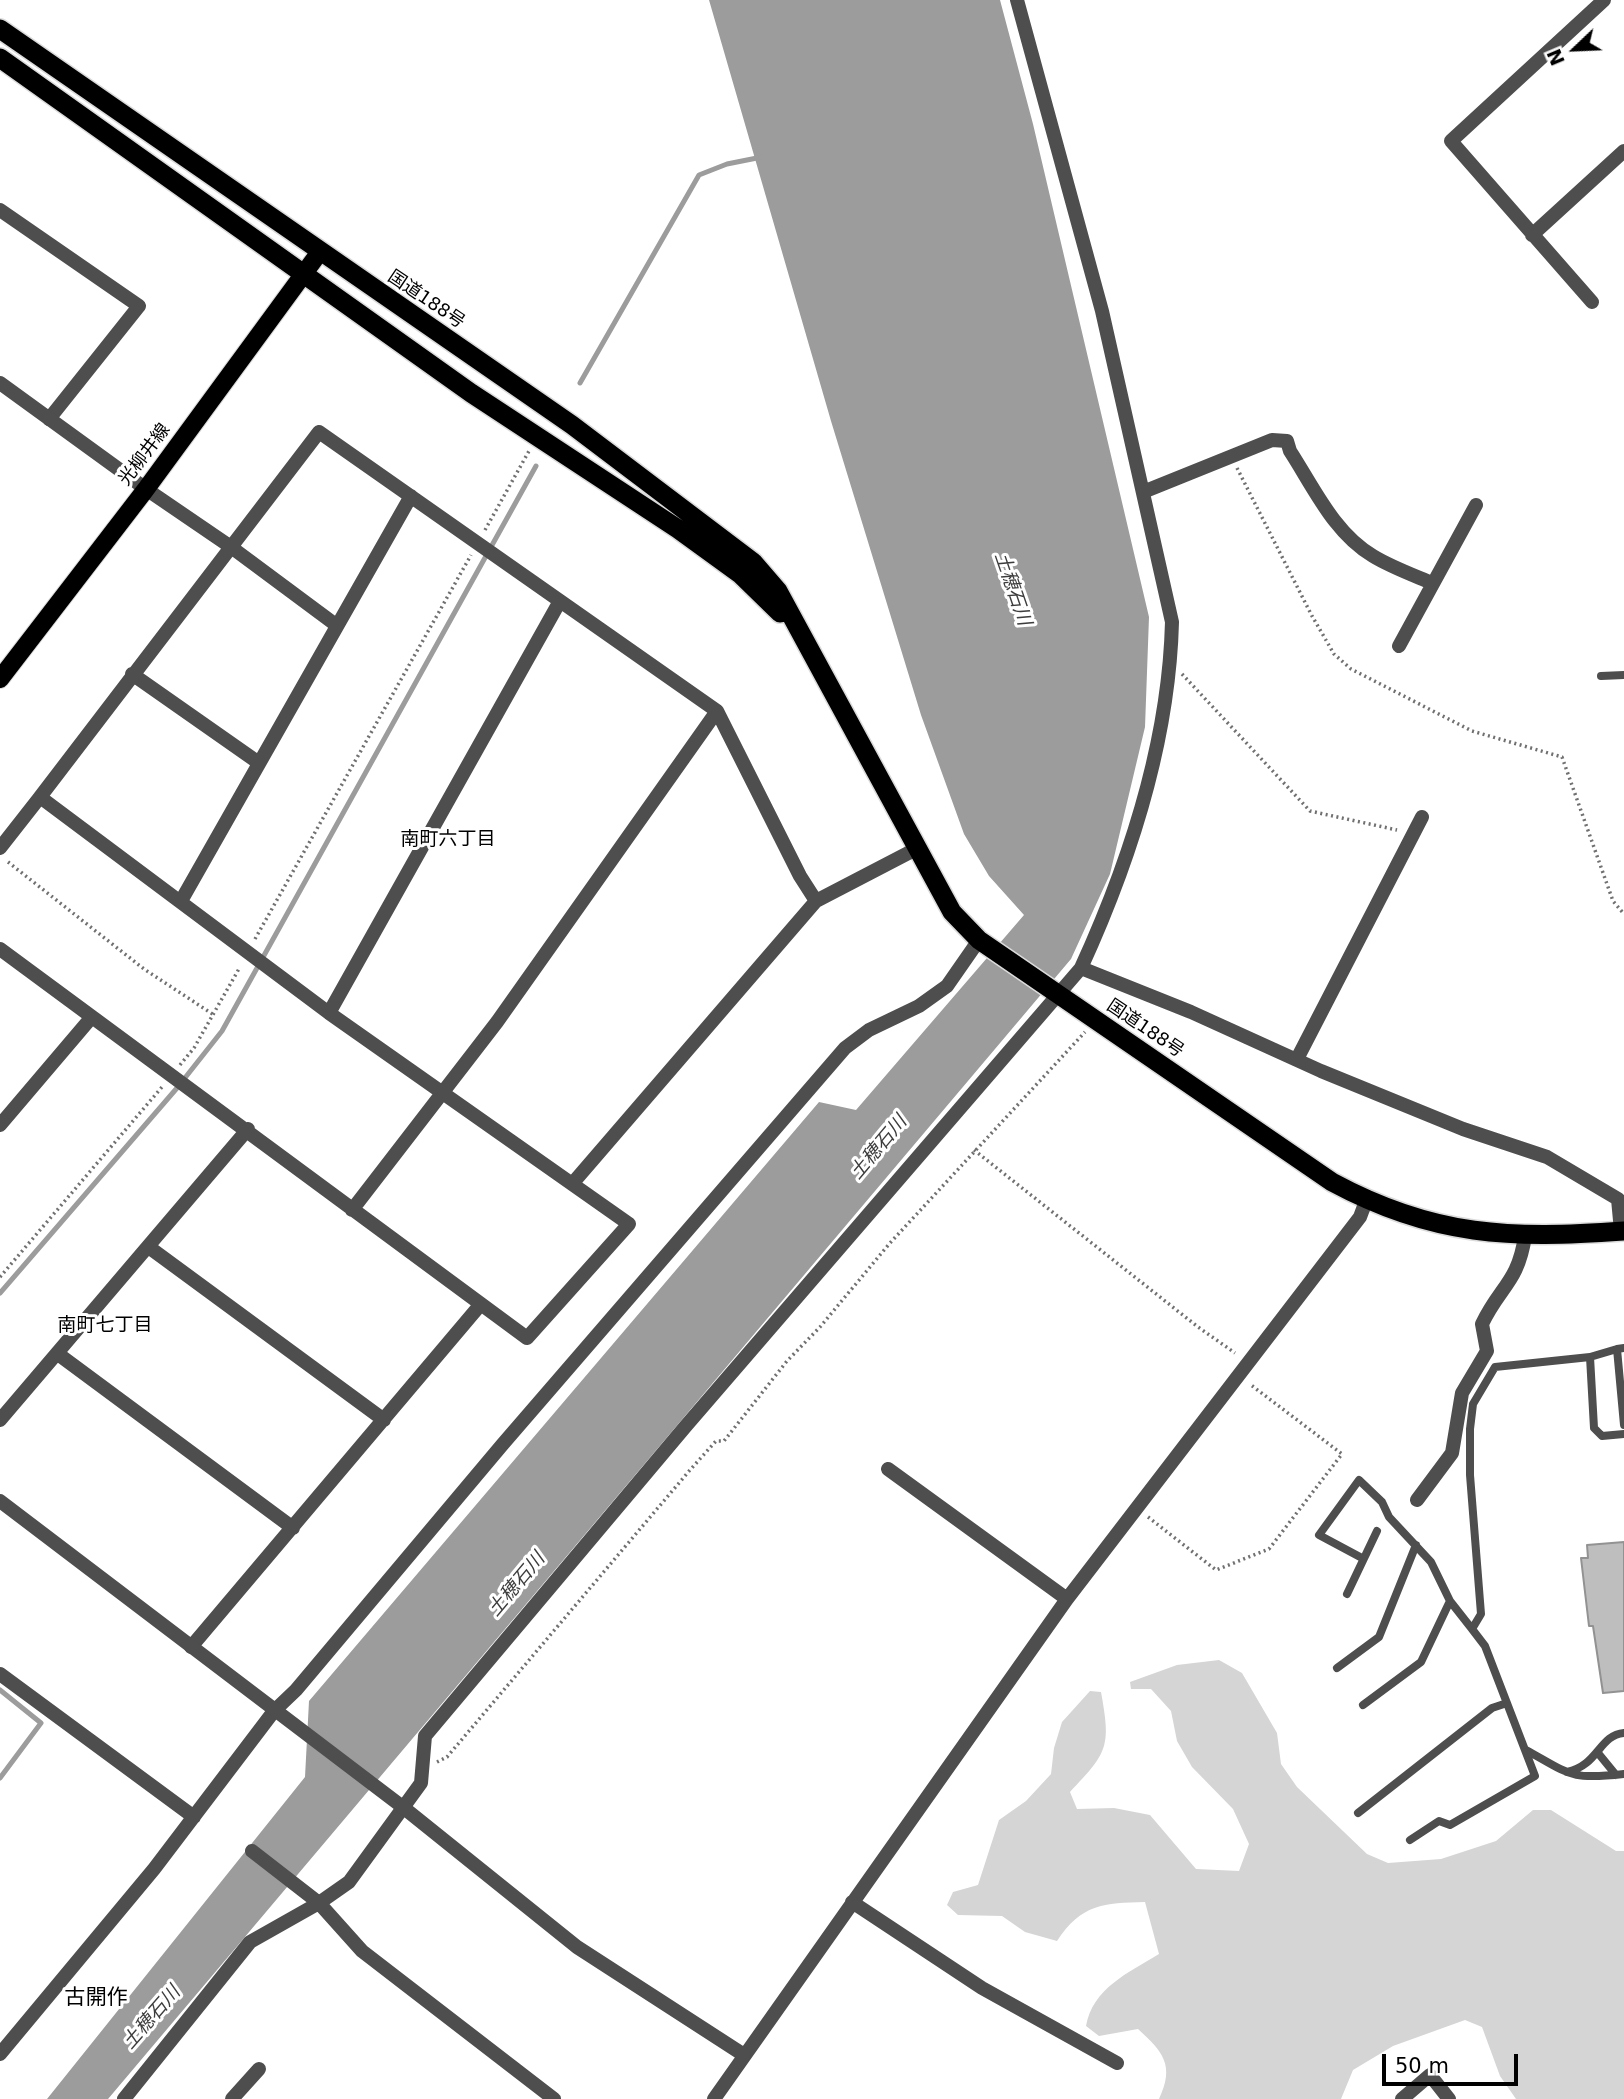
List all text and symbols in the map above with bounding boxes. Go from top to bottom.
north arrow [1540,14,1610,84]
text: N [1542,46,1569,69]
street label: 国道188号 [383,266,469,334]
street label: 光柳井線 [115,420,175,490]
water label: 土穂石川 [989,549,1035,629]
district label: 南町六丁目 [401,829,495,851]
street label: 国道188号 [1102,995,1188,1063]
water label: 土穂石川 [846,1112,912,1184]
district label: 南町七丁目 [58,1315,152,1337]
water label: 土穂石川 [484,1549,550,1621]
water label: 土穂石川 [118,1982,186,2054]
district label: 古開作 [65,1986,127,2012]
scale bar [1386,2039,1522,2084]
text: 50 m [1395,2054,1449,2078]

